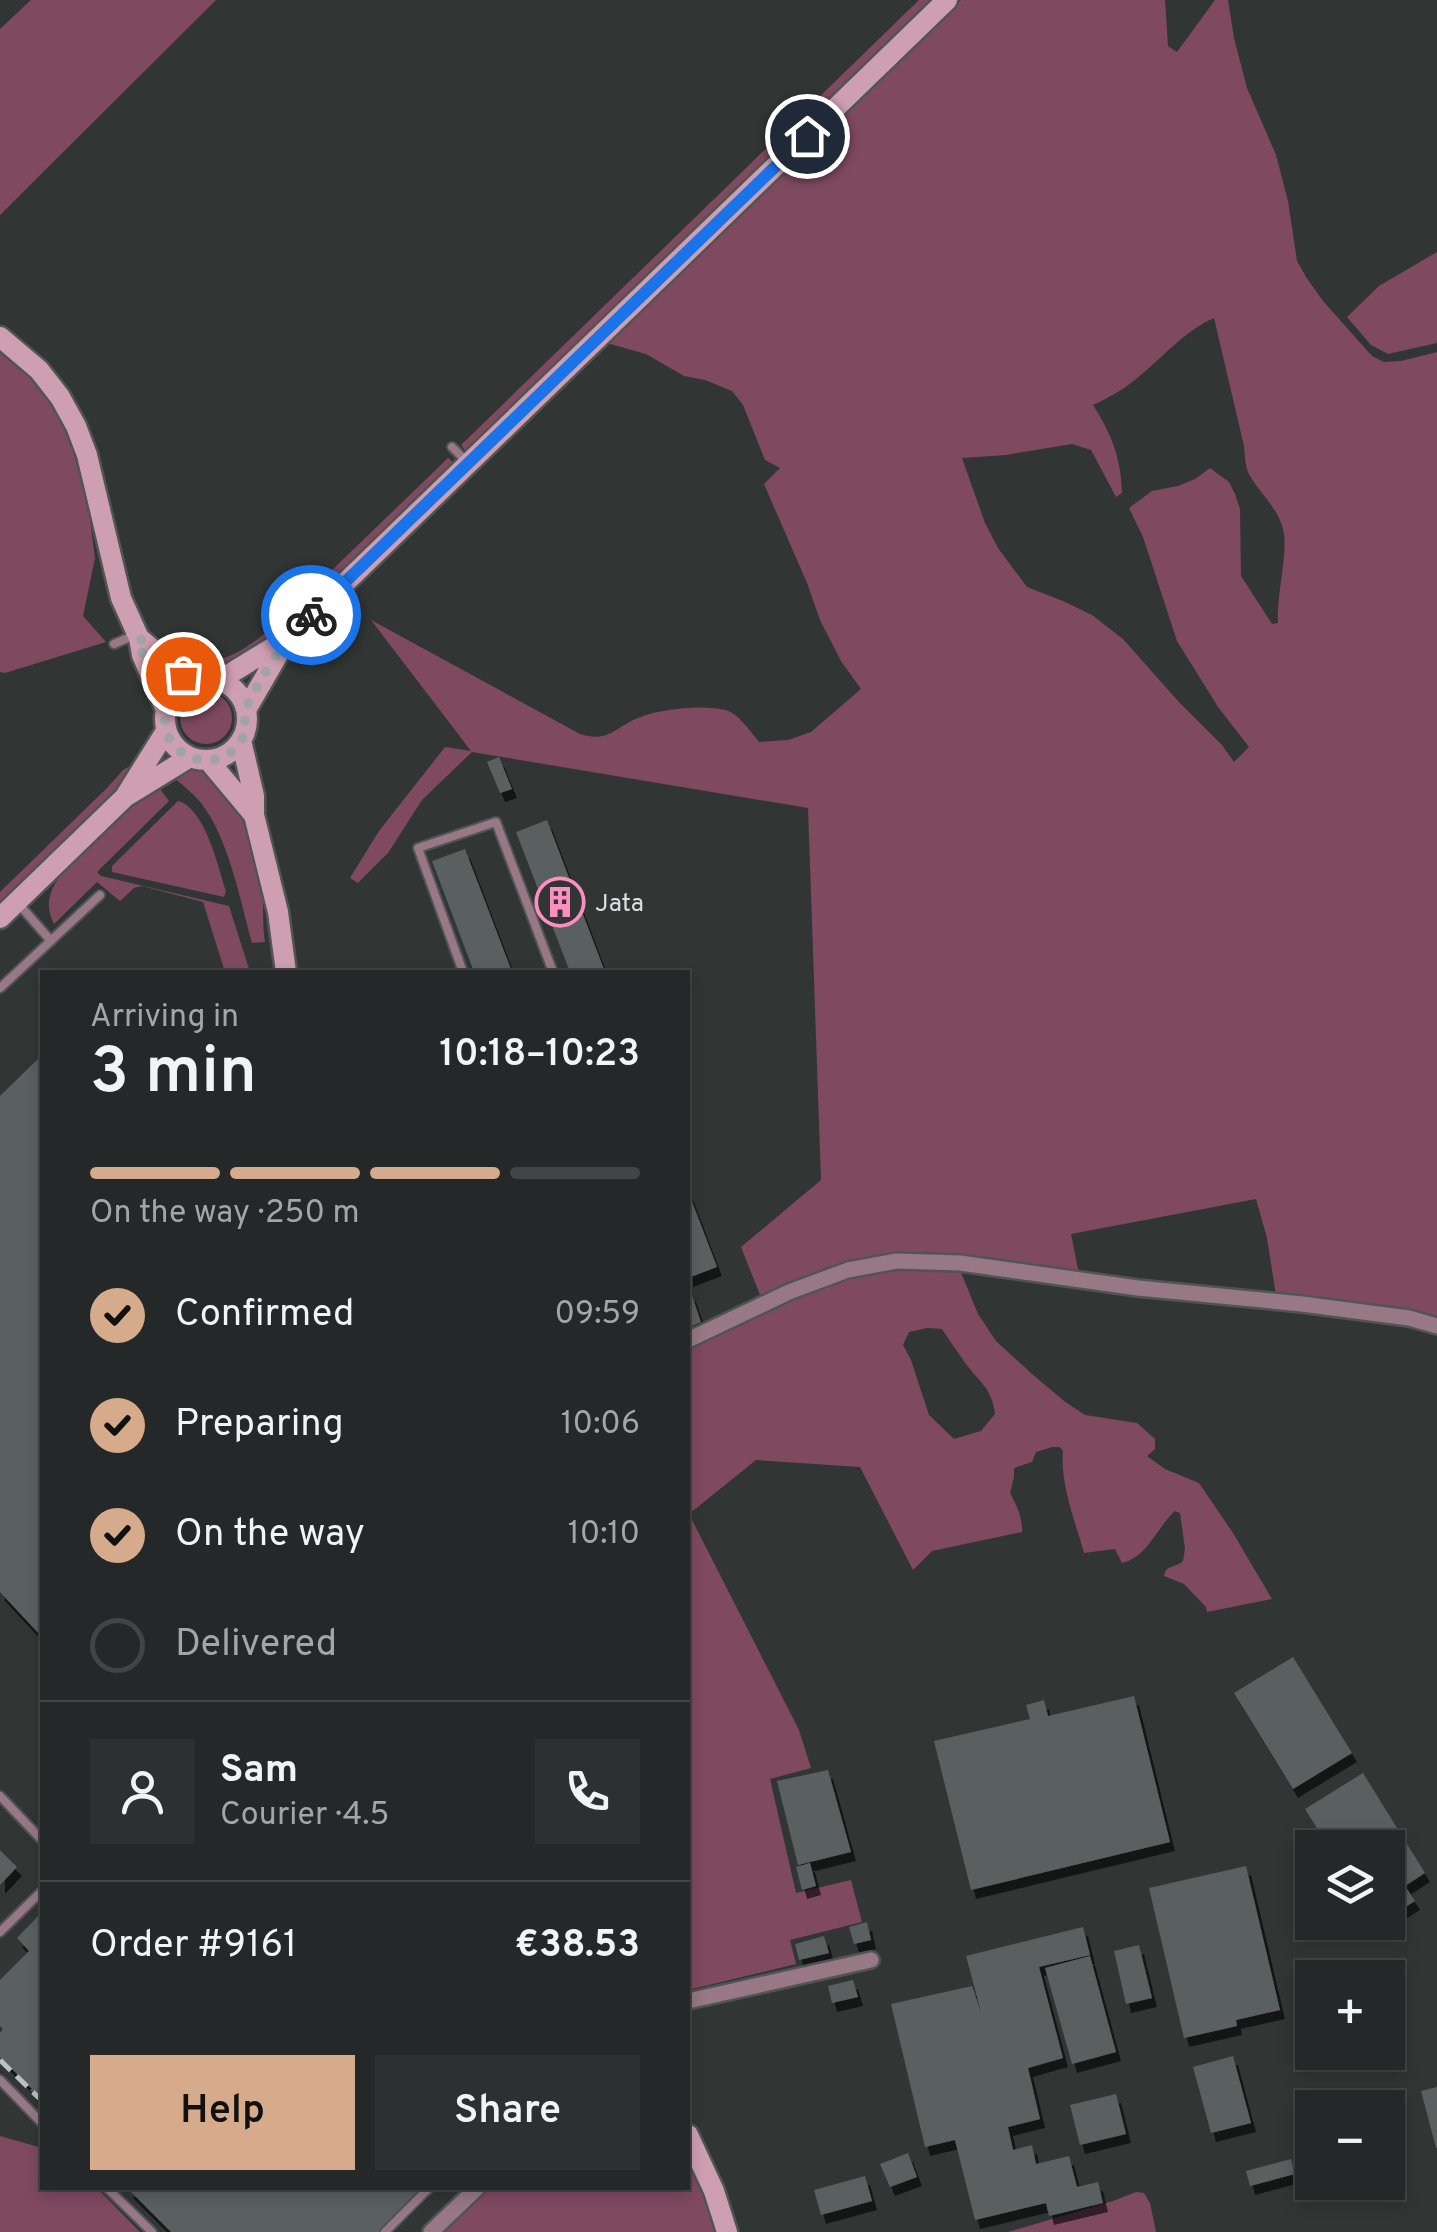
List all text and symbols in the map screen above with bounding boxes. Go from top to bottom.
pin [765,94,850,179]
icon: home [780,109,835,164]
courier [261,565,361,665]
icon: bike [284,588,339,643]
pin [141,632,226,717]
icon: bag [156,647,211,702]
building icon: Jata [534,876,586,928]
place label: Jata [595,889,644,921]
text: Arriving in [90,998,239,1038]
text: 10:18–10:23 [439,1031,640,1080]
text: 3 min [90,1034,257,1116]
text: On the way · 250 m [90,1194,360,1234]
icon: check [90,1288,145,1343]
text: Confirmed [175,1291,354,1340]
text: 09:59 [554,1295,640,1335]
icon: check [90,1398,145,1453]
text: Preparing [175,1401,344,1450]
text: 10:06 [561,1405,640,1445]
icon: check [90,1508,145,1563]
text: On the way [175,1511,365,1560]
text: 10:10 [568,1515,640,1555]
text: Delivered [175,1621,337,1670]
button: person [90,1739,195,1844]
button: phone [535,1739,640,1844]
text: Sam [220,1747,298,1796]
text: Courier · 4.5 [220,1796,389,1836]
map controls [1295,1830,1405,2200]
button: layers [1295,1830,1405,1940]
text: Order #9161 [90,1922,297,1971]
text: €38.53 [515,1922,640,1971]
button: + [1295,1960,1405,2070]
button: Help [90,2055,355,2170]
button: Share [375,2055,640,2170]
button: − [1295,2090,1405,2200]

